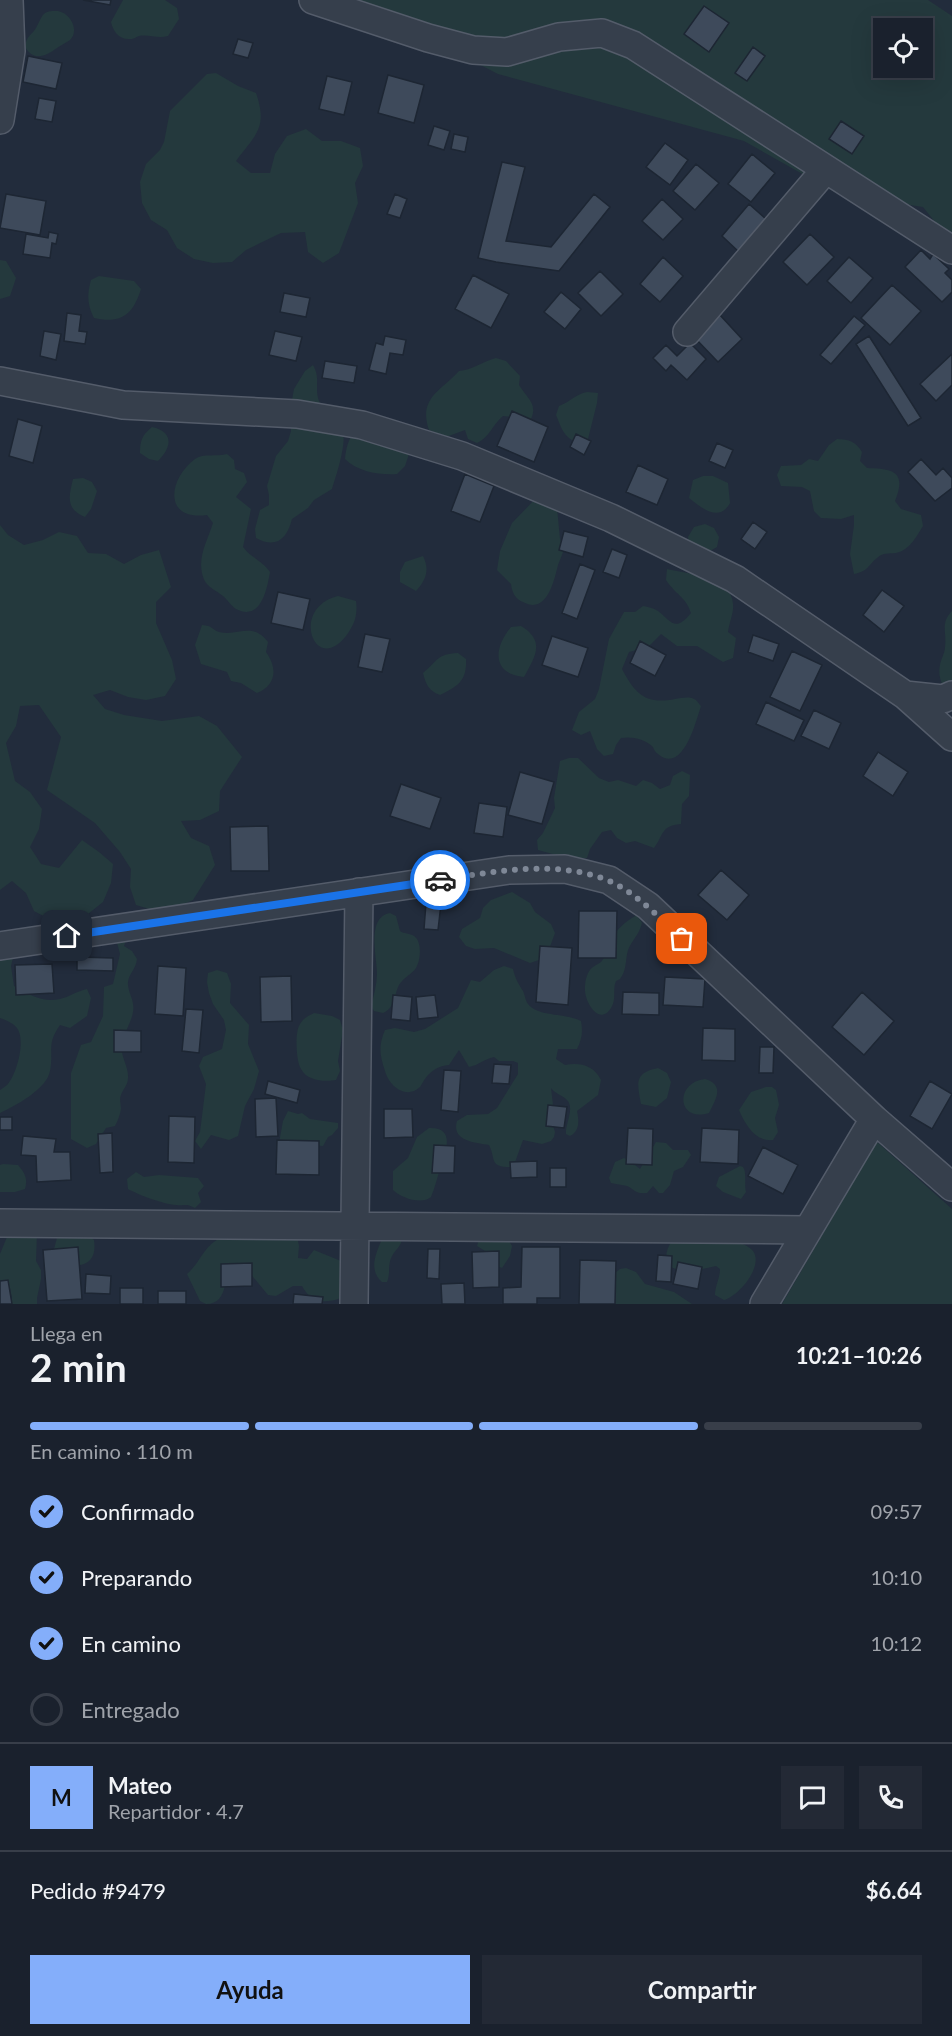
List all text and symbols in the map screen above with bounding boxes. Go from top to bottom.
map controls [873,18,933,78]
button: locate [873,18,933,78]
courier [410,850,470,910]
icon: car [424,864,457,897]
pin [41,910,92,961]
pin [656,913,707,964]
icon: home [50,919,83,952]
icon: bag [665,922,698,955]
text: Llega en [30,1321,103,1345]
text: 10:21–10:26 [796,1342,922,1369]
text: 2 min [30,1344,127,1390]
text: En camino · 110 m [30,1439,193,1463]
icon: check [30,1495,63,1528]
text: Confirmado [81,1498,194,1525]
text: 09:57 [871,1499,922,1523]
icon: check [30,1561,63,1594]
text: Preparando [81,1564,192,1591]
text: 10:10 [871,1565,922,1589]
icon: check [30,1627,63,1660]
text: En camino [81,1630,181,1657]
text: 10:12 [871,1631,922,1655]
text: Entregado [81,1696,180,1723]
button: chat [781,1766,844,1829]
button: phone [859,1766,922,1829]
text: Mateo [108,1772,172,1799]
text: M [51,1784,72,1811]
text: Repartidor · 4.7 [108,1799,244,1823]
text: Pedido #9479 [30,1877,166,1904]
text: $6.64 [866,1877,922,1904]
button: Ayuda [30,1955,470,2024]
button: Compartir [482,1955,922,2024]

